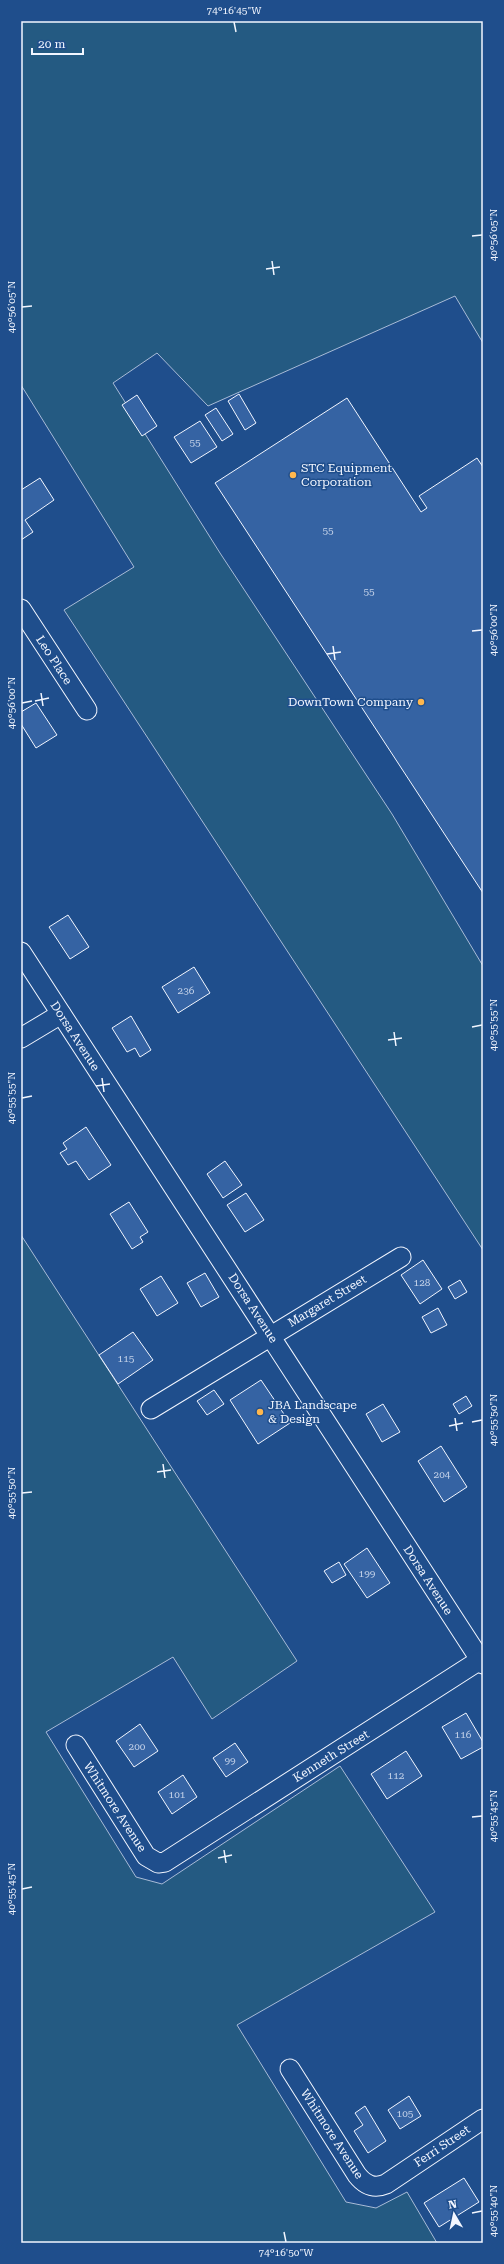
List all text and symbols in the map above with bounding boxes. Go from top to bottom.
text: 74°16'45"W [207,5,262,16]
scale bar [32,30,83,56]
text: 20 m [38,37,65,51]
text: 40°56'05"N [488,209,499,261]
text: 40°56'05"N [6,281,17,333]
house number: 55 [189,437,201,448]
place label: STC Equipment Corporation [301,461,393,489]
marker: STC Equipment Corporation [288,470,298,480]
house number: 55 [322,525,334,536]
house number: 55 [363,586,375,597]
text: 40°56'00"N [488,604,499,656]
street label: Leo Place [33,633,75,687]
text: 40°56'00"N [6,677,17,729]
place label: DownTown Company [288,695,414,709]
marker: DownTown Company [416,697,426,707]
house number: 236 [178,985,195,996]
street label: Dorsa Avenue [47,999,103,1074]
text: 40°55'55"N [488,999,499,1051]
text: 40°55'55"N [6,1072,17,1124]
street label: Dorsa Avenue [225,1271,281,1346]
street label: Margaret Street [285,1272,369,1330]
house number: 128 [414,1277,431,1288]
house number: 115 [118,1353,135,1364]
text: 40°55'50"N [488,1394,499,1446]
place label: JBA Landscape & Design [268,1398,357,1426]
marker: JBA Landscape & Design [255,1407,265,1417]
text: 40°55'50"N [6,1467,17,1519]
house number: 204 [434,1469,451,1480]
street label: Dorsa Avenue [400,1543,456,1618]
house number: 199 [359,1568,376,1579]
street label: Kenneth Street [290,1727,372,1785]
house number: 116 [455,1729,472,1740]
house number: 200 [129,1741,146,1752]
house number: 99 [224,1755,236,1766]
street label: Whitmore Avenue [81,1760,149,1855]
house number: 112 [388,1770,405,1781]
house number: 101 [169,1789,186,1800]
text: 40°55'45"N [488,1790,499,1842]
text: 40°55'45"N [6,1863,17,1915]
street label: Whitmore Avenue [298,2087,366,2182]
house number: 105 [397,2108,414,2119]
street label: Ferri Street [411,2122,473,2170]
text: 40°55'40"N [488,2185,499,2237]
north arrow [434,2194,474,2234]
text: N [447,2197,458,2212]
text: 74°16'50"W [259,2247,314,2258]

